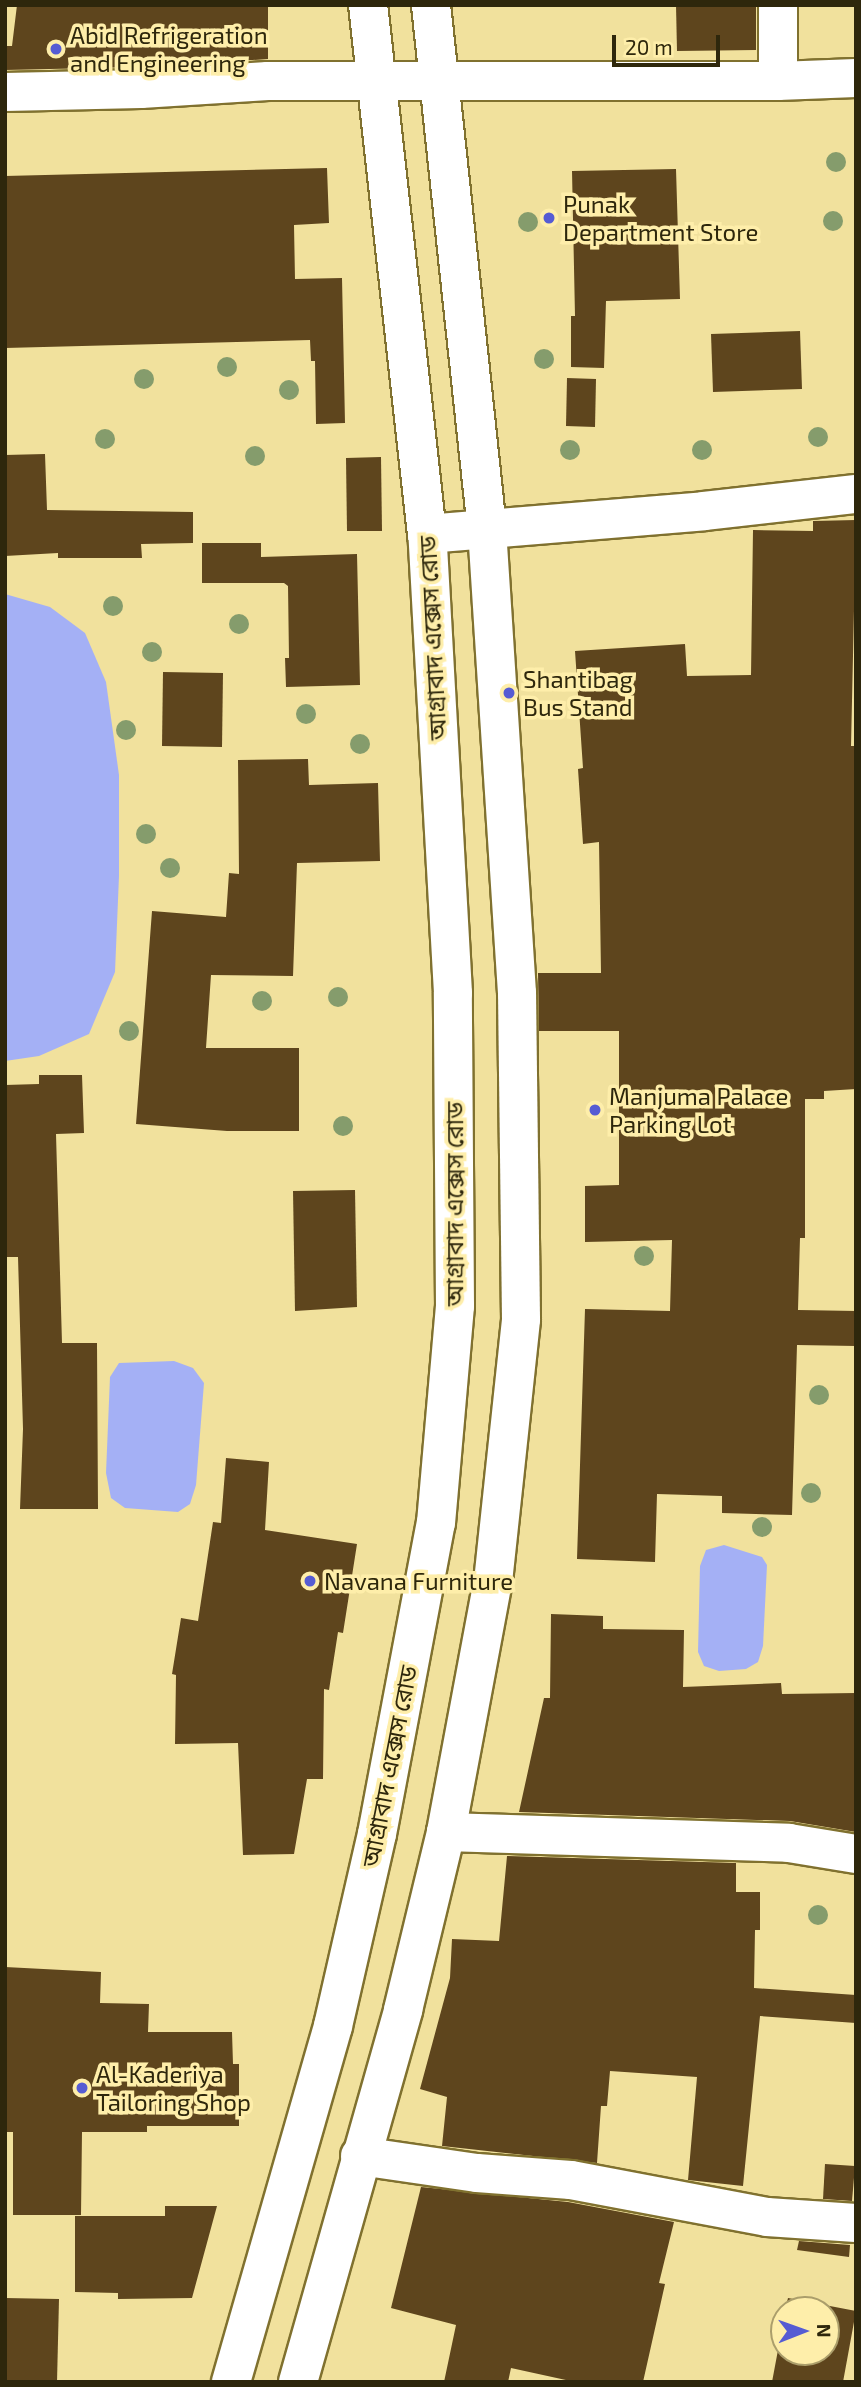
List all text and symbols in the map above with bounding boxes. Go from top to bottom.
place label: Abid Refrigeration and Engineering [70,21,268,77]
scale bar [616,21,724,65]
text: 20 m [625,34,673,59]
marker: Abid Refrigeration and Engineering [48,41,64,57]
place label: Punak Department Store [563,190,758,246]
marker: Punak Department Store [541,210,557,226]
street label: আগ্রাবাদ এক্সেস রোড [412,535,452,741]
place label: Shantibag Bus Stand [523,665,633,721]
marker: Shantibag Bus Stand [501,685,517,701]
place label: Manjuma Palace Parking Lot [609,1082,788,1138]
street label: আগ্রাবাদ এক্সেস রোড [440,1102,468,1306]
marker: Manjuma Palace Parking Lot [587,1102,603,1118]
place label: Navana Furniture [324,1567,513,1595]
marker: Navana Furniture [302,1573,318,1589]
street label: আগ্রাবাদ এক্সেস রোড [355,1663,423,1869]
place label: Al-Kaderiya Tailoring Shop [96,2060,251,2116]
marker: Al-Kaderiya Tailoring Shop [74,2080,90,2096]
north arrow [770,2296,840,2366]
text: N [813,2324,836,2338]

